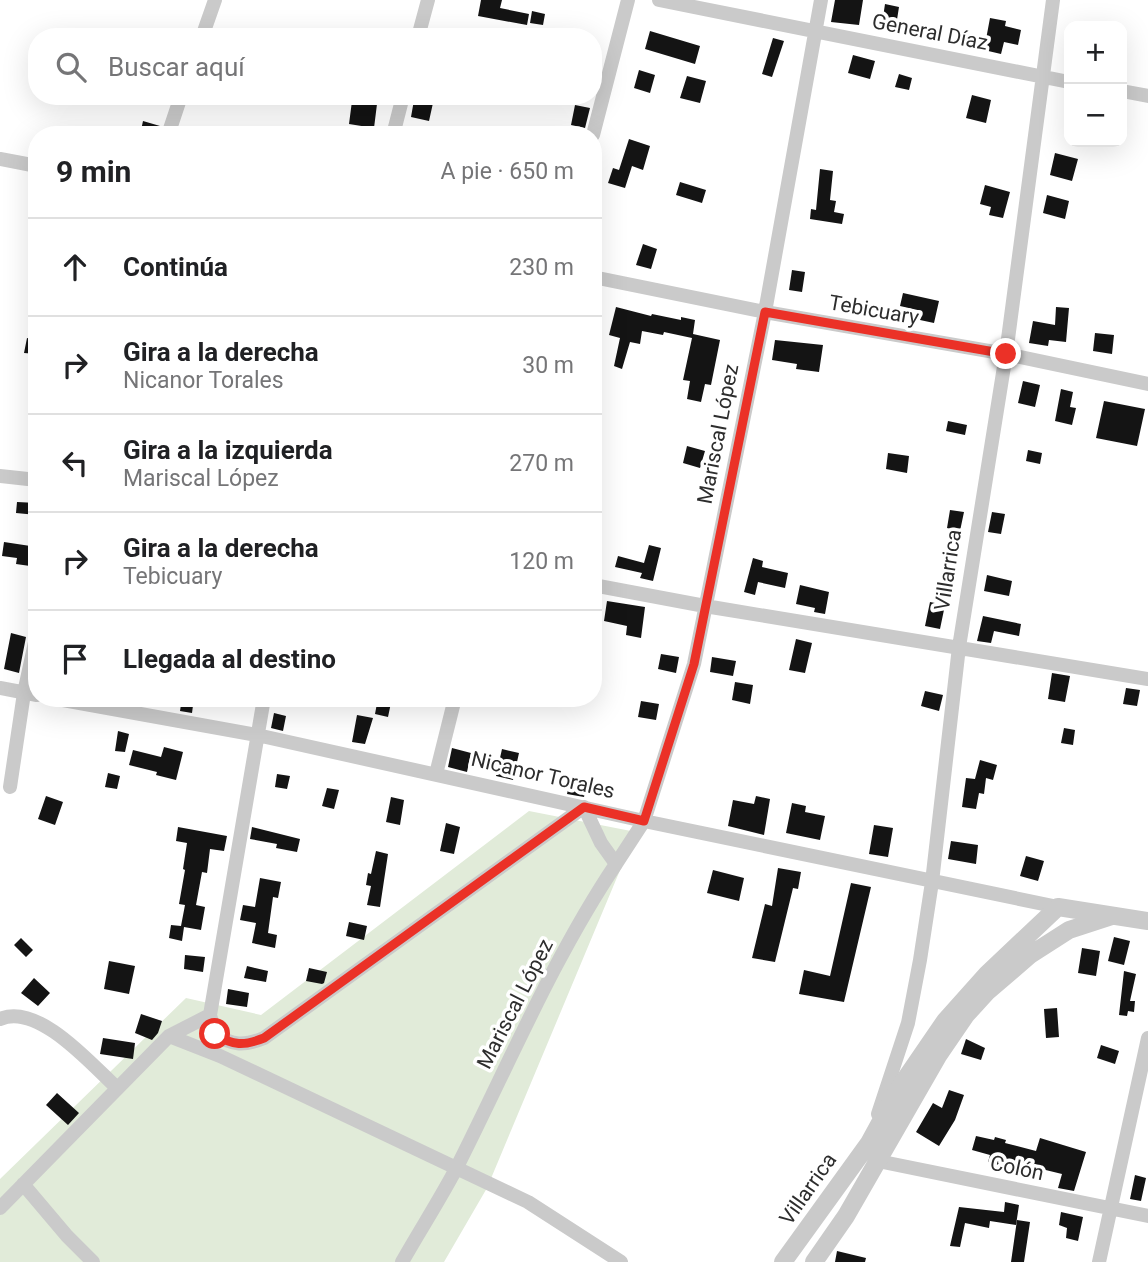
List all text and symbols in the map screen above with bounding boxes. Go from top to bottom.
street label: General Díaz [870,9,990,55]
map controls [1064,21,1127,147]
button: + [1064,21,1127,84]
search box [28,28,602,105]
icon: search [52,48,90,86]
text: Buscar aquí [108,52,245,82]
button: − [1064,84,1127,147]
text: 9 min [56,154,131,189]
text: A pie · 650 m [441,158,574,185]
icon: ahead [56,248,94,286]
text: Continúa [123,252,228,282]
text: 230 m [509,254,574,281]
street label: Tebicuary [827,290,921,330]
text: Gira a la derecha [123,337,319,367]
route end [990,338,1021,369]
icon: right [56,346,94,384]
text: 30 m [522,352,574,379]
street label: Mariscal López [693,362,743,506]
text: Nicanor Torales [123,367,284,394]
text: Gira a la izquierda [123,435,333,465]
icon: left [56,444,94,482]
text: 270 m [509,450,574,477]
text: Mariscal López [123,465,279,492]
street label: Villarrica [930,528,966,612]
text: Gira a la derecha [123,533,319,563]
icon: right [56,542,94,580]
text: 120 m [509,548,574,575]
text: Tebicuary [123,563,222,590]
icon: arrive [56,640,94,678]
text: Llegada al destino [123,644,336,674]
street label: Nicanor Torales [469,747,617,803]
street label: Mariscal López [472,935,558,1073]
route start [199,1018,230,1049]
street label: Villarrica [775,1149,841,1229]
street label: Colón [988,1151,1046,1185]

